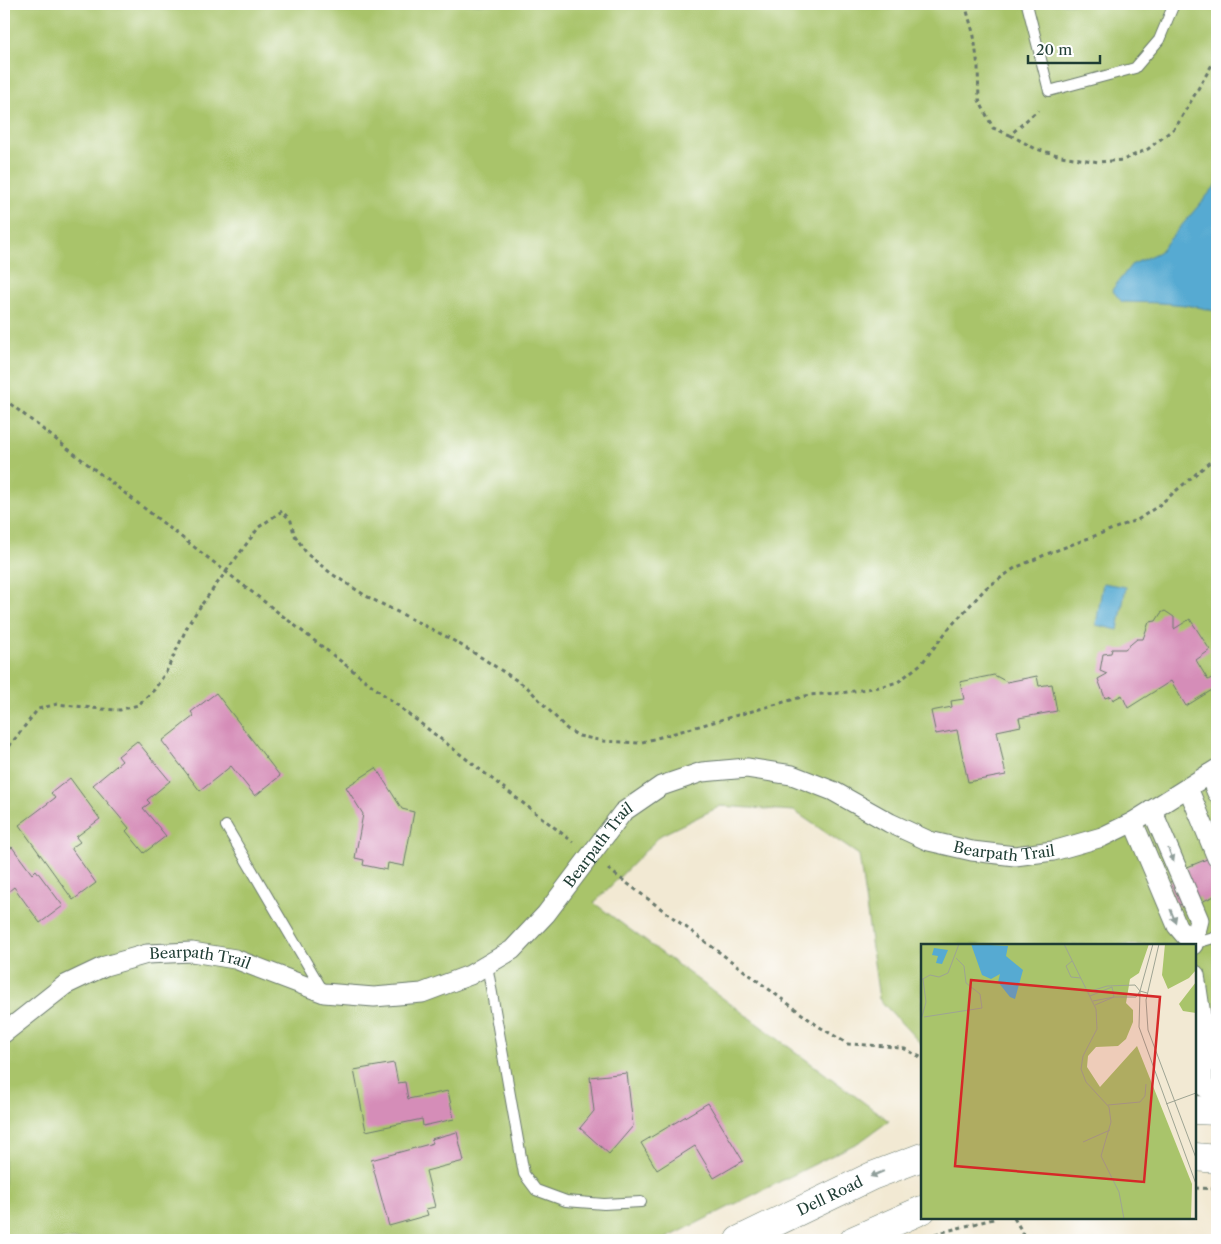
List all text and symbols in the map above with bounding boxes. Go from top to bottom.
scale bar [1028,32,1101,64]
text: 20 m [1036,40,1072,59]
street label: Bearpath Trail [559,798,637,891]
street label: Bearpath Trail [952,837,1056,865]
one-way arrow [1168,848,1176,862]
one-way arrow [1169,908,1177,923]
street label: Bearpath Trail [149,942,254,973]
inset map [921,944,1196,1219]
one-way arrow [870,1171,884,1179]
street label: Dell Road [794,1172,866,1220]

